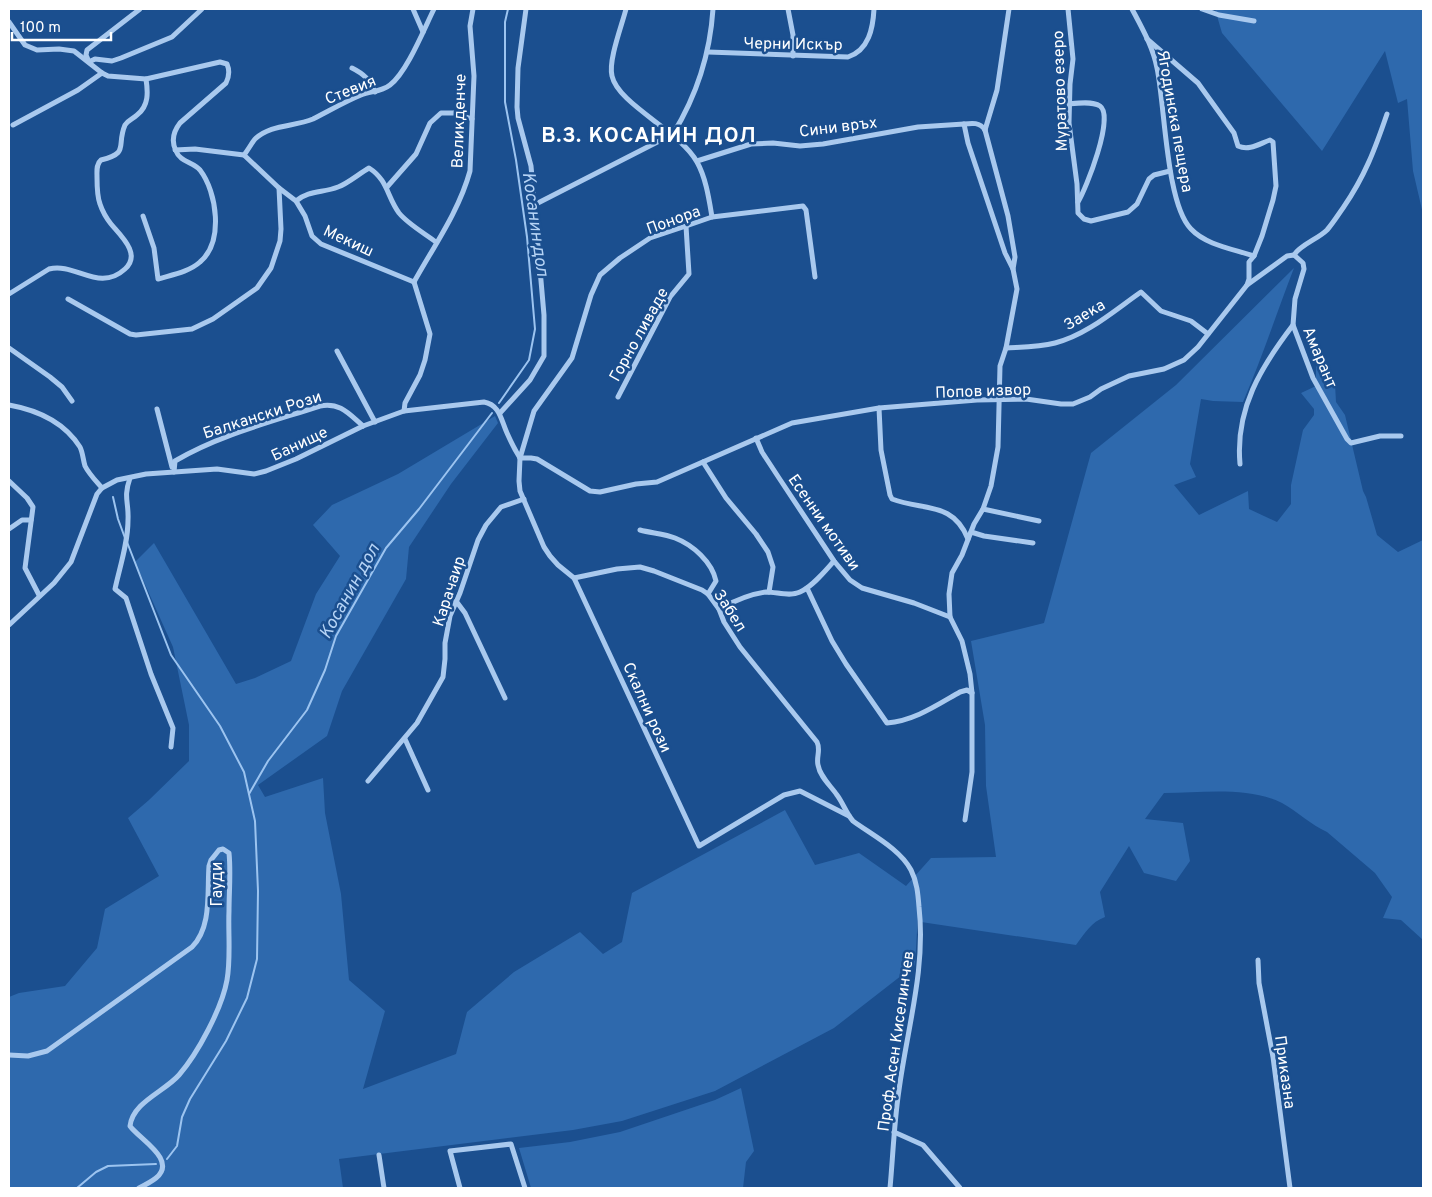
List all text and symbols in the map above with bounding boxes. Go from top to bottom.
scale bar [12,10,111,42]
text: 100 m [20,19,61,38]
street label: Муратово езеро [1049,30,1073,152]
street label: Черни Искър [743,34,843,56]
street label: Ягодинска пещера [1152,49,1196,194]
street label: Стевия [322,72,379,110]
street label: Великденче [448,73,472,169]
street label: Сини връх [798,113,879,143]
district label: В.З. КОСАНИН ДОЛ [541,123,757,150]
water label: Косанин дол [516,171,553,278]
street label: Понора [644,202,704,240]
street label: Мекиш [320,221,377,262]
street label: Горно ливаде [606,285,674,385]
street label: Заека [1061,296,1109,336]
street label: Амарант [1297,324,1341,392]
street label: Попов извор [935,380,1032,404]
street label: Балкански Рози [201,387,325,445]
street label: Банище [268,423,331,467]
street label: Есенни мотиви [783,471,864,575]
water label: Косанин дол [315,540,386,643]
street label: Карачаир [429,554,471,629]
street label: Забел [708,586,750,636]
street label: Скални рози [617,660,675,756]
street label: Гауди [208,862,228,906]
street label: Проф. Асен Киселинчев [874,950,920,1133]
street label: Приказна [1269,1034,1299,1110]

